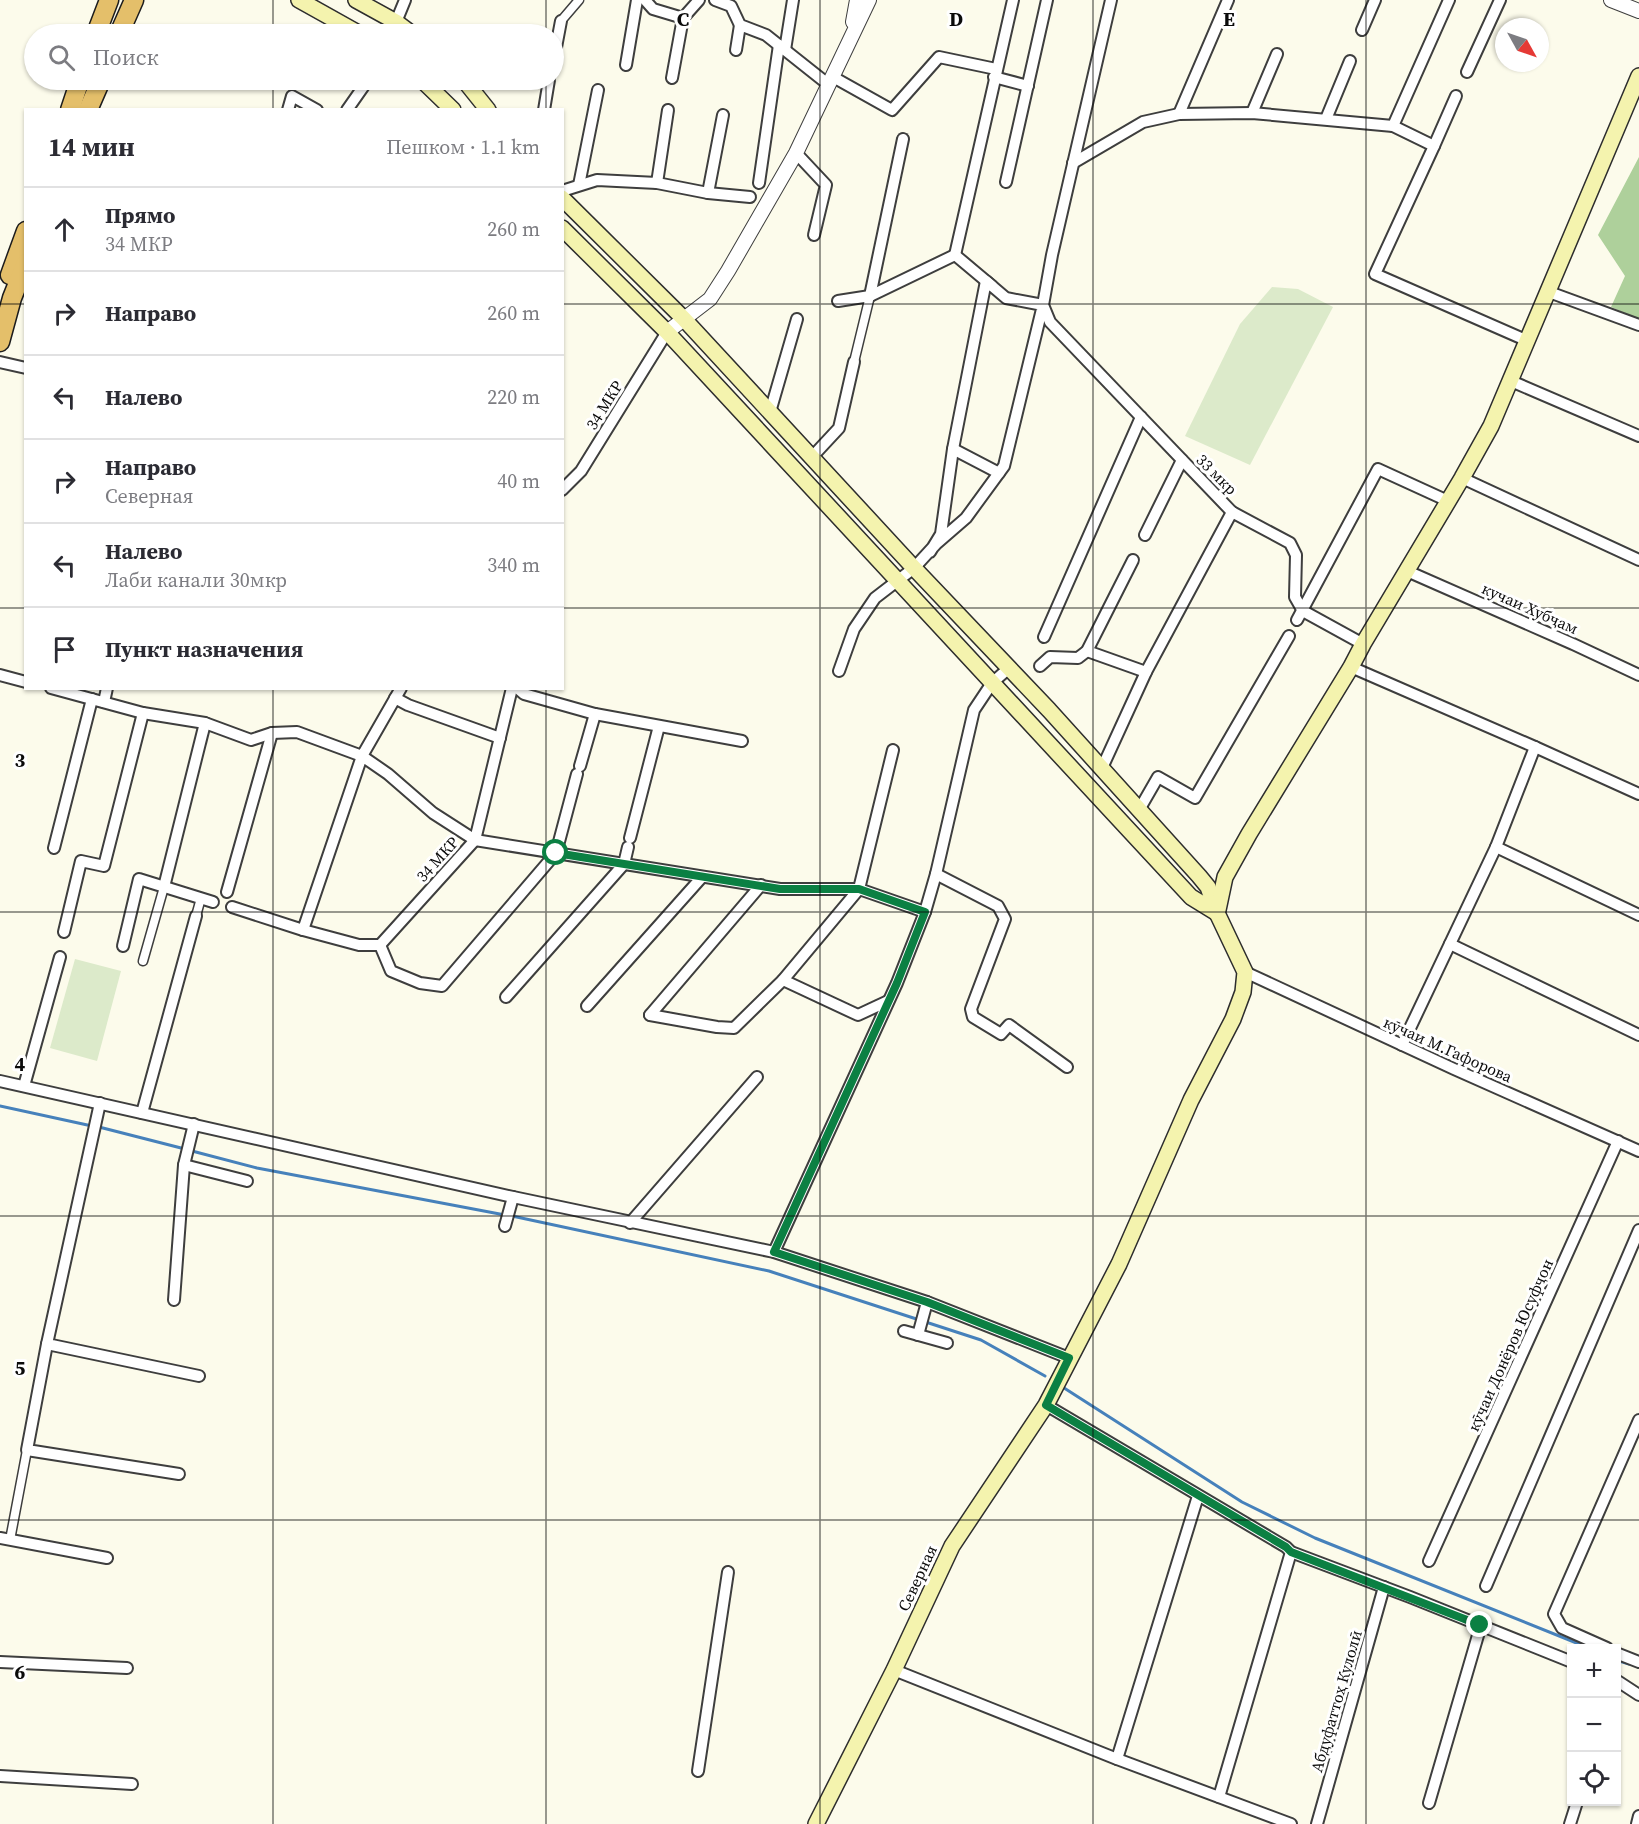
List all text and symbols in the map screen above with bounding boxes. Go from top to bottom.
text: C [677,5,689,33]
text: D [949,5,963,33]
text: E [1223,5,1235,33]
north arrow [1495,18,1549,72]
search box [24,24,564,90]
icon: search [45,41,78,74]
text: Поиск [93,42,159,72]
text: 14 мин [48,129,135,165]
text: Пешком · 1.1 km [386,133,540,161]
text: Прямо [105,200,175,230]
icon: ahead [48,213,81,246]
text: 260 m [487,215,540,243]
text: 34 МКР [105,230,173,258]
icon: right [48,297,81,330]
text: Направо [105,298,196,328]
text: 260 m [487,299,540,327]
street label: 34 МКР [580,376,628,434]
icon: left [48,381,81,414]
text: Налево [105,382,182,412]
text: 220 m [487,383,540,411]
street label: 33 мкр [1192,449,1242,499]
text: Направо [105,452,196,482]
icon: right [48,465,81,498]
text: 40 m [497,467,540,495]
text: Северная [105,482,193,510]
text: Налево [105,536,182,566]
icon: left [48,549,81,582]
text: 340 m [487,551,540,579]
text: Лаби канали 30мкр [105,566,287,594]
street label: кучаи Хубҷам [1478,577,1582,639]
icon: arrive [48,633,81,666]
text: Пункт назначения [105,634,303,664]
text: 3 [15,746,26,774]
street label: 34 МКР [411,831,464,886]
route start [542,839,568,865]
street label: кӯчаи М.Гафорова [1380,1011,1517,1088]
text: 4 [15,1050,26,1078]
street label: кӯчаи Донёров Юсуфҷон [1462,1255,1558,1435]
text: 5 [15,1354,26,1382]
street label: Северная [892,1541,942,1615]
route end [1466,1611,1492,1637]
street label: Абдуфаттоҳ Кулолӣ [1305,1627,1367,1775]
map controls [1567,1644,1621,1806]
button: + [1567,1644,1621,1698]
text: 6 [15,1658,26,1686]
button: − [1567,1698,1621,1752]
button: locate [1567,1752,1621,1806]

